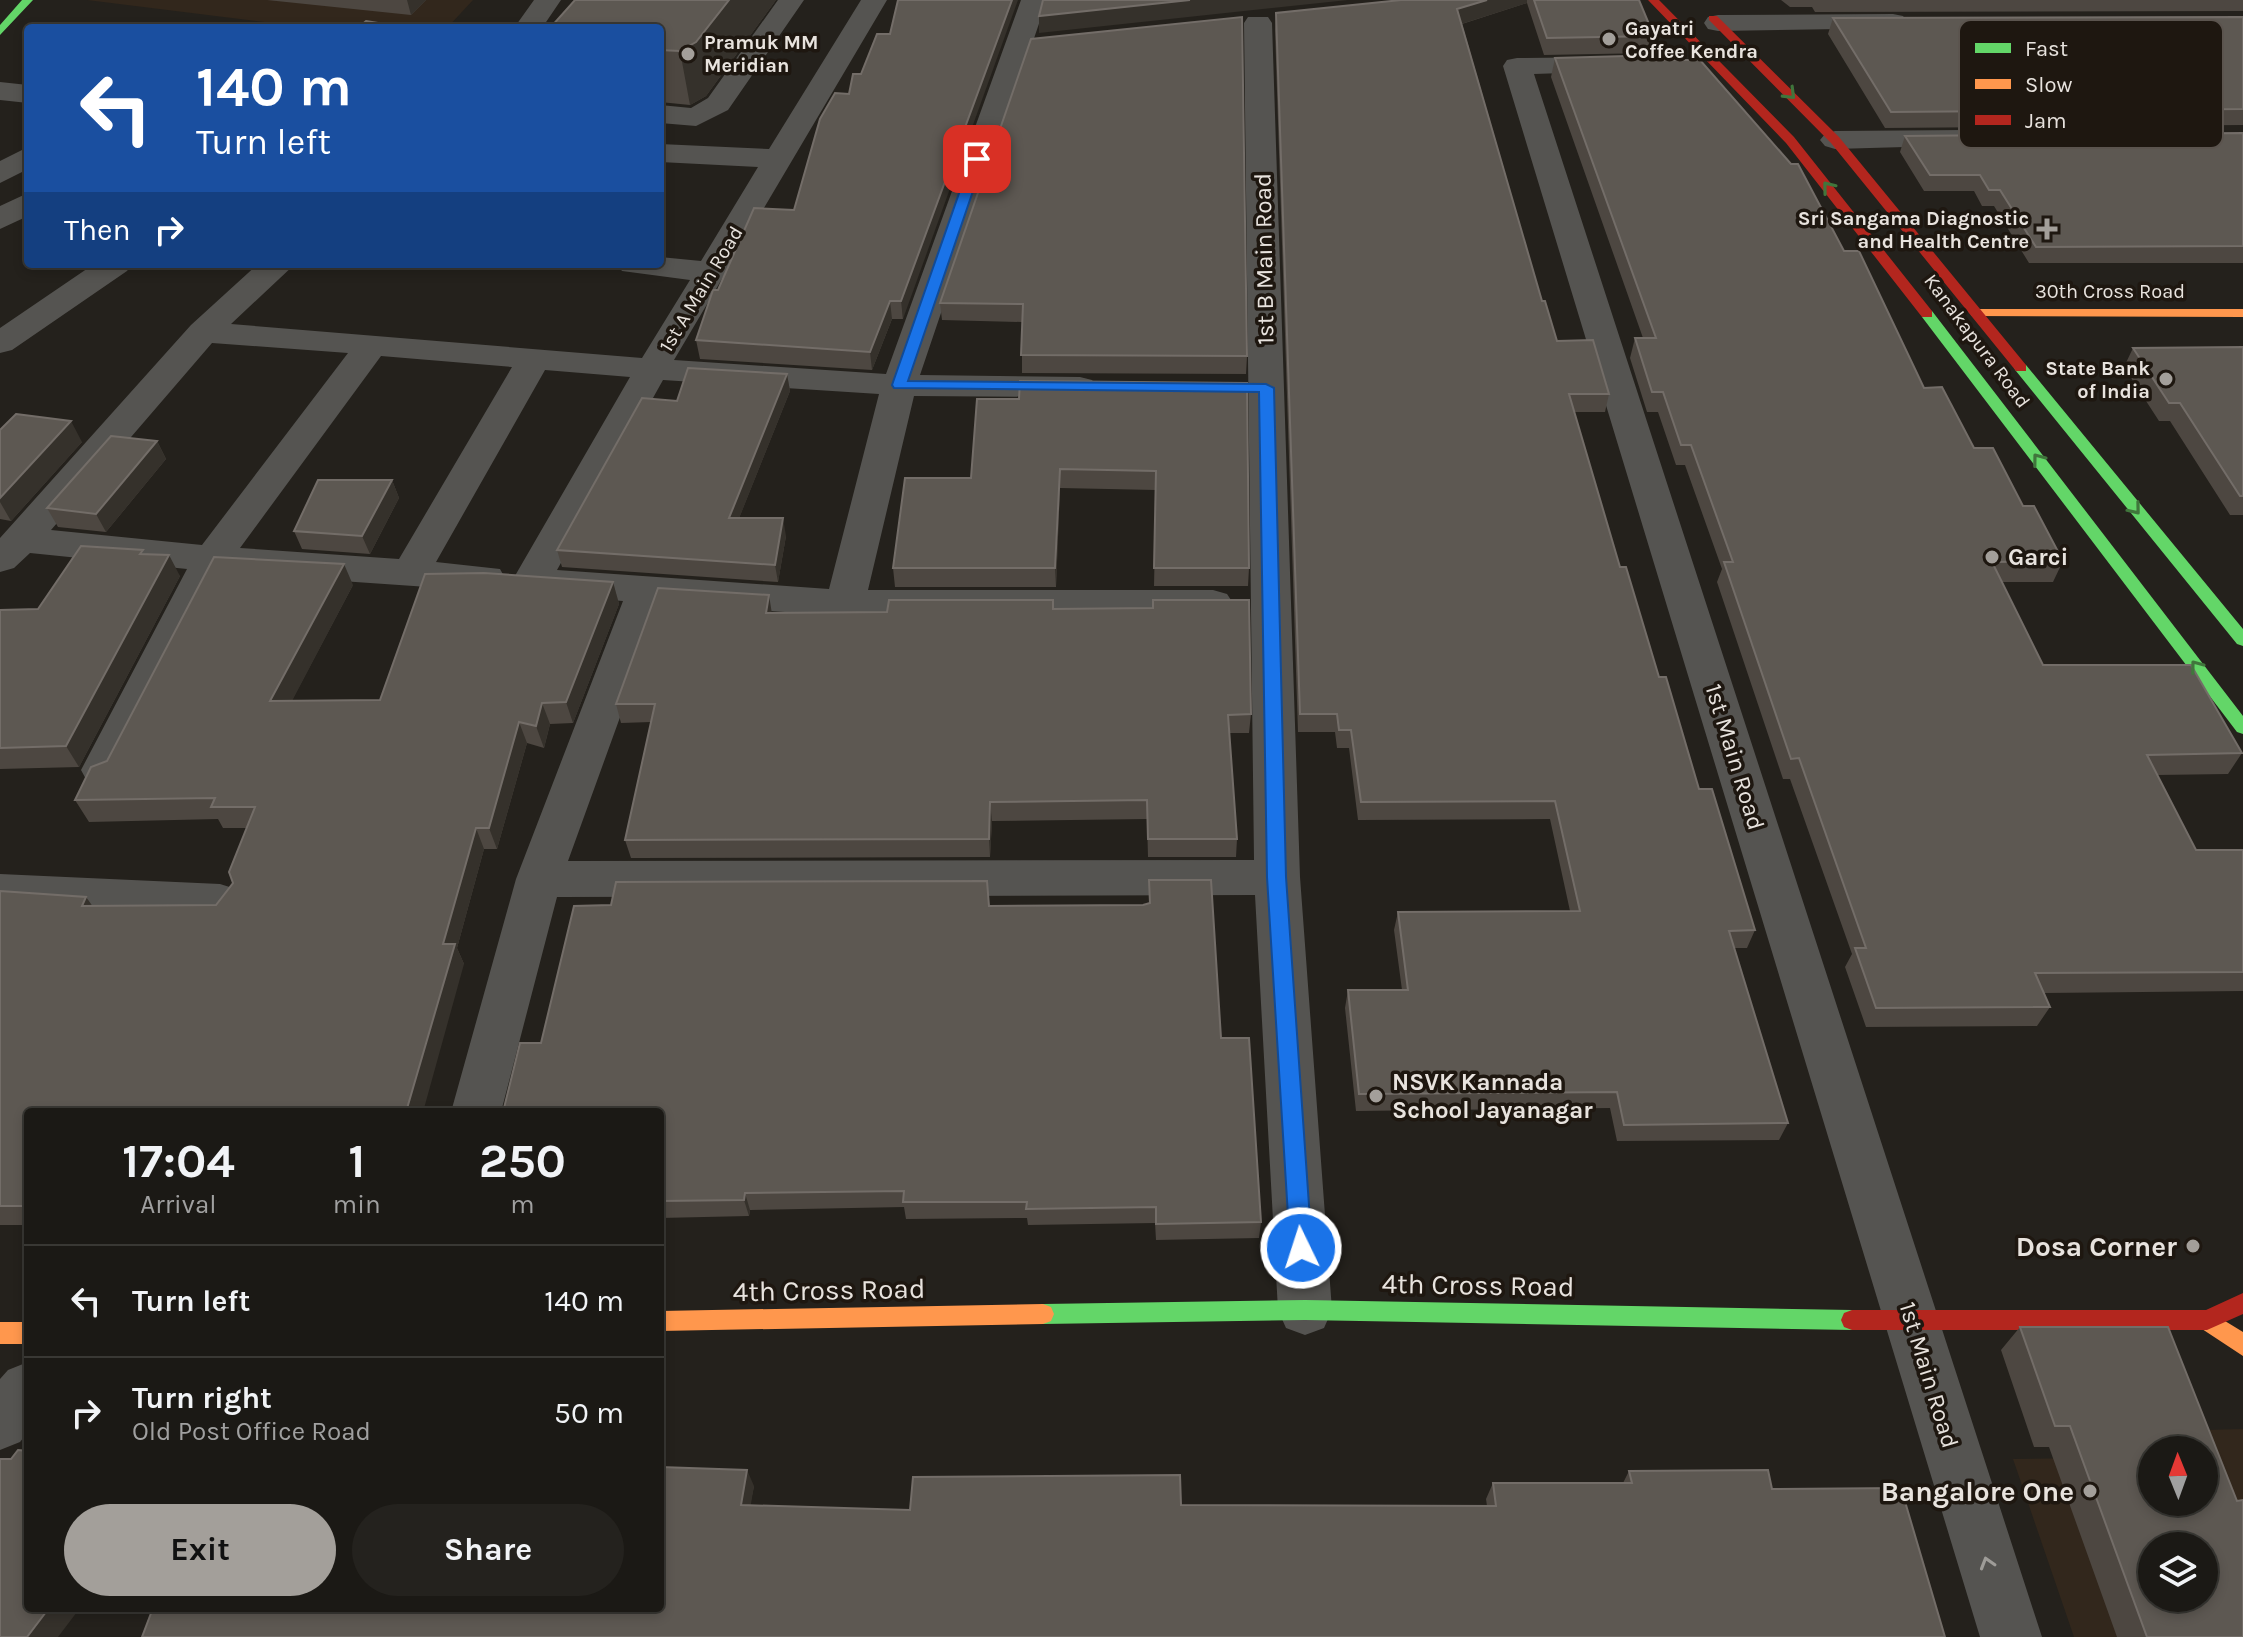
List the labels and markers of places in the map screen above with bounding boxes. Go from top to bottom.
place label: Gayatri Coffee Kendra [1625,17,1758,63]
marker: Gayatri Coffee Kendra [1600,30,1618,48]
place label: Pramuk MM Meridian [704,31,819,77]
marker: Pramuk MM Meridian [679,45,697,63]
pin [943,125,1011,193]
place label: Sri Sangama Diagnostic and Health Centre [1798,207,2029,253]
marker: Sri Sangama Diagnostic and Health Centre [2036,218,2058,240]
place label: State Bank of India [2045,357,2150,403]
marker: State Bank of India [2157,370,2175,388]
place label: Garci [2008,543,2068,571]
marker: Garci [1983,548,2001,566]
place label: NSVK Kannada School Jayanagar [1392,1068,1593,1124]
marker: NSVK Kannada School Jayanagar [1367,1087,1385,1105]
place label: Dosa Corner [2016,1230,2177,1263]
marker: Dosa Corner [2184,1237,2202,1255]
place label: Bangalore One [1881,1475,2074,1508]
marker: Bangalore One [2081,1482,2099,1500]

